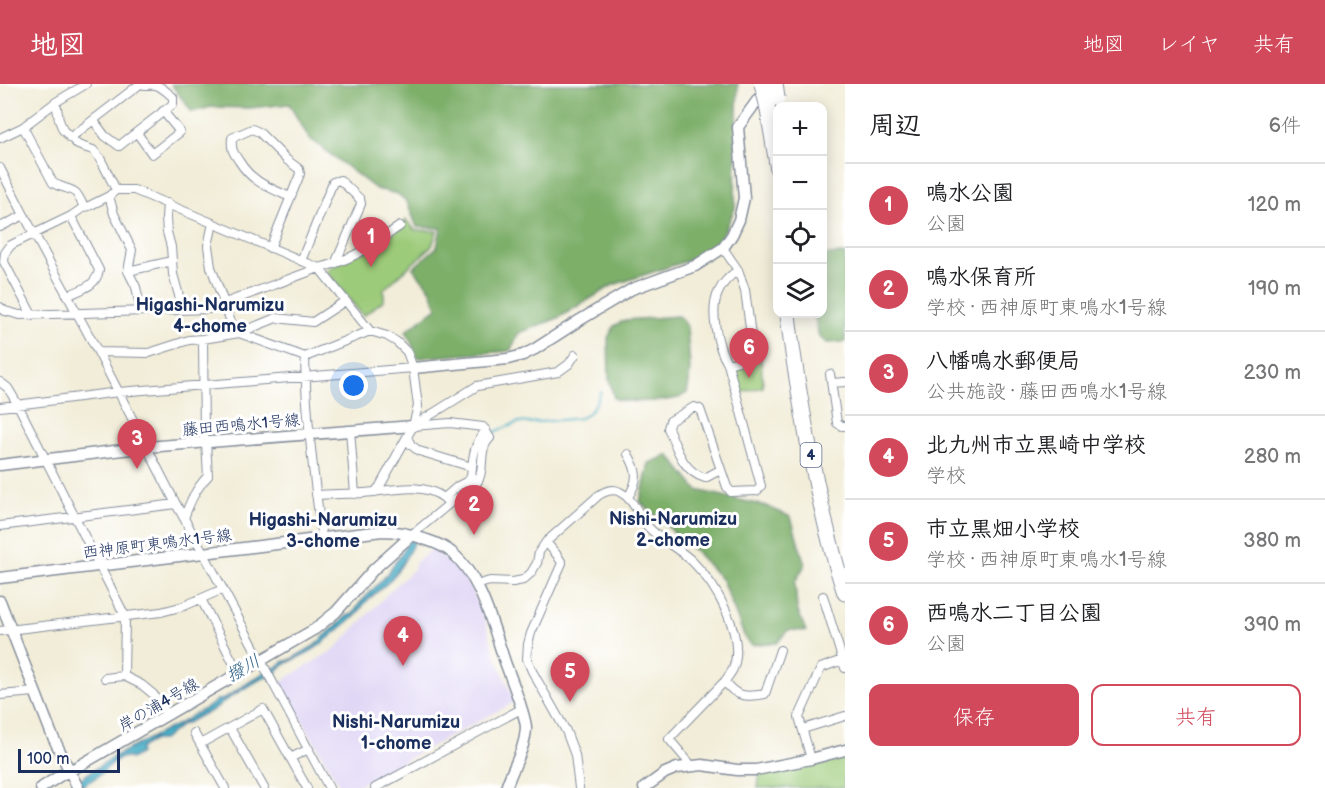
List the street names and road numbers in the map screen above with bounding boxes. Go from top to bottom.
street label: 藤田西鳴水1号線 [181,411,301,440]
road number: 4 [800,443,822,467]
street label: 西神原町東鳴水1号線 [81,526,233,563]
street label: 岸の浦4号線 [115,675,202,736]

